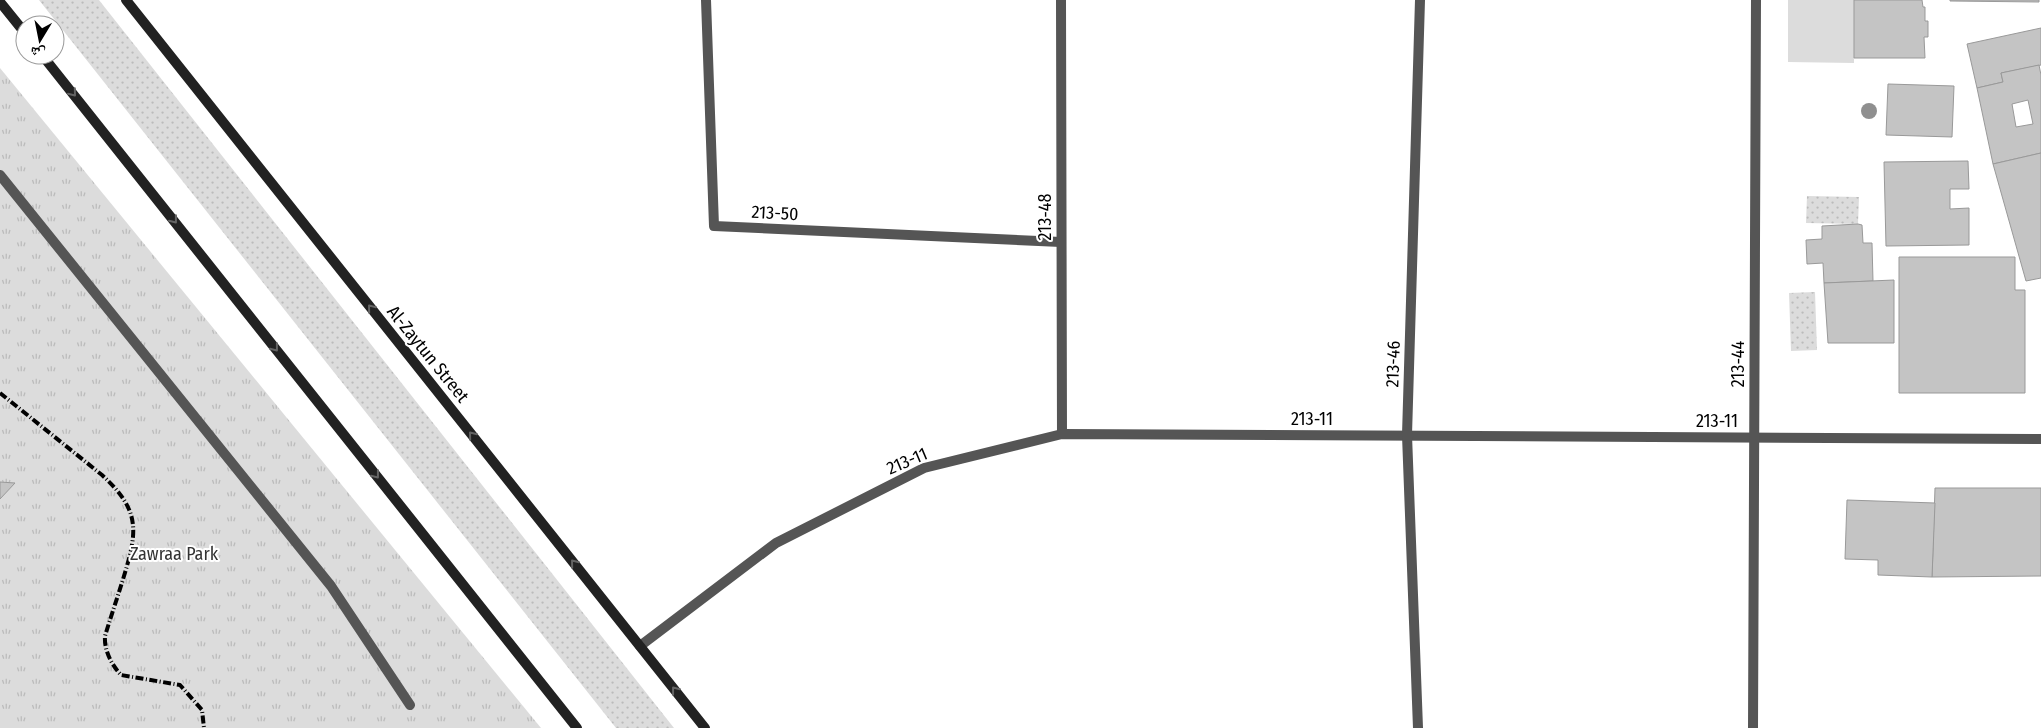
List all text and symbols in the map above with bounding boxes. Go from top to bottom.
north arrow [15,15,65,65]
text: ش [29,43,47,62]
one-way arrow [67,87,75,96]
street label: 213-48 [1034,194,1056,240]
street label: 213-50 [751,201,799,225]
one-way arrow [168,215,177,224]
street label: Al-Zaytun Street [382,301,474,407]
one-way arrow [369,305,377,314]
street label: 213-46 [1381,340,1405,388]
street label: 213-44 [1727,340,1749,387]
one-way arrow [269,342,277,351]
street label: 213-11 [1291,408,1333,430]
street label: 213-11 [1696,410,1738,432]
one-way arrow [469,432,478,441]
street label: 213-11 [883,443,931,479]
one-way arrow [370,469,378,478]
park label: Zawraa Park [130,543,219,565]
one-way arrow [570,559,579,568]
one-way arrow [672,687,680,696]

